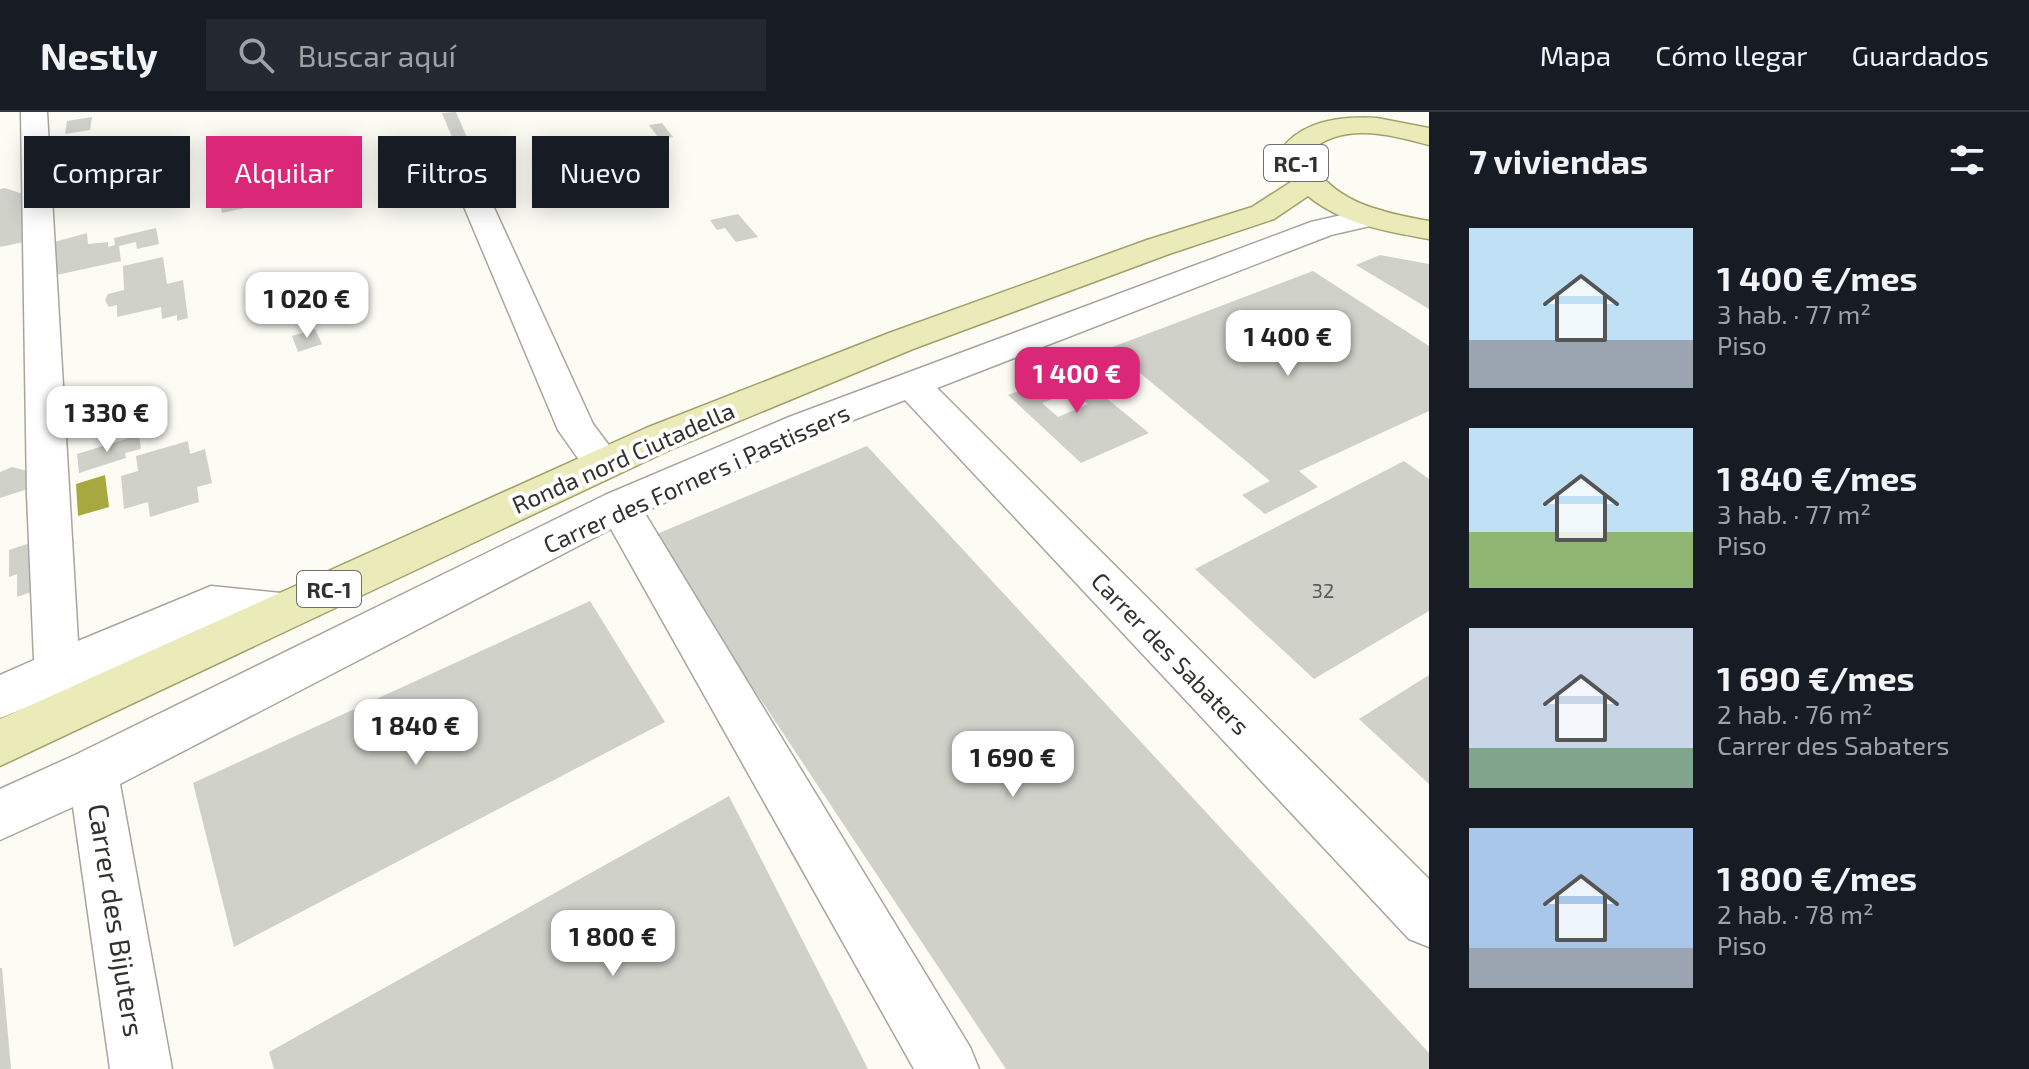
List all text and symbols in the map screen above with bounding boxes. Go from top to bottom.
search box [206,19,766,91]
text: Nestly [40,32,158,78]
icon: search [234,33,278,77]
text: Buscar aquí [298,37,456,73]
text: Mapa [1540,38,1611,72]
text: Cómo llegar [1655,38,1808,72]
text: Guardados [1852,38,1989,72]
chip: Comprar [24,136,190,208]
chip: Alquilar [206,136,362,208]
chip: Filtros [378,136,516,208]
chip: Nuevo [532,136,669,208]
icon: filters [1945,138,1989,182]
text: 7 viviendas [1469,140,1648,181]
road number: RC-1 [1264,145,1328,181]
text: 1 400 €/mes [1717,257,1918,298]
icon: home [1533,260,1629,356]
pin: 1 020 € [233,272,381,340]
text: 1 020 € [263,282,351,313]
text: 3 hab. · 77 m² [1717,298,1871,329]
pin: 1 400 € [1214,310,1362,378]
text: 1 400 € [1244,320,1332,351]
text: Piso [1717,329,1767,360]
pin: 1 400 € [1003,347,1151,415]
text: 1 400 € [1033,357,1121,388]
pin: 1 330 € [33,386,181,454]
street label: Ronda nord Ciutadella [507,395,739,519]
text: 1 330 € [64,396,150,427]
street label: Carrer des Forners i Pastissers [538,397,854,559]
text: 1 840 €/mes [1717,457,1917,498]
icon: home [1533,460,1629,556]
text: 3 hab. · 77 m² [1717,498,1871,529]
text: Piso [1717,529,1767,560]
street label: Carrer des Sabaters [1086,566,1256,740]
road number: RC-1 [297,571,361,607]
house number: 32 [1312,578,1334,602]
text: 1 690 €/mes [1717,657,1915,698]
icon: home [1533,660,1629,756]
text: 2 hab. · 76 m² [1717,698,1873,729]
pin: 1 840 € [342,699,490,767]
text: 1 840 € [372,709,460,740]
text: Carrer des Sabaters [1717,729,1950,760]
pin: 1 690 € [939,731,1087,799]
text: 1 690 € [970,741,1056,772]
street label: Carrer des Bijuters [82,801,152,1039]
text: 1 800 €/mes [1717,857,1917,898]
icon: home [1533,860,1629,956]
text: 2 hab. · 78 m² [1717,898,1874,929]
pin: 1 800 € [539,910,687,978]
text: 1 800 € [569,920,657,951]
text: Piso [1717,929,1767,960]

